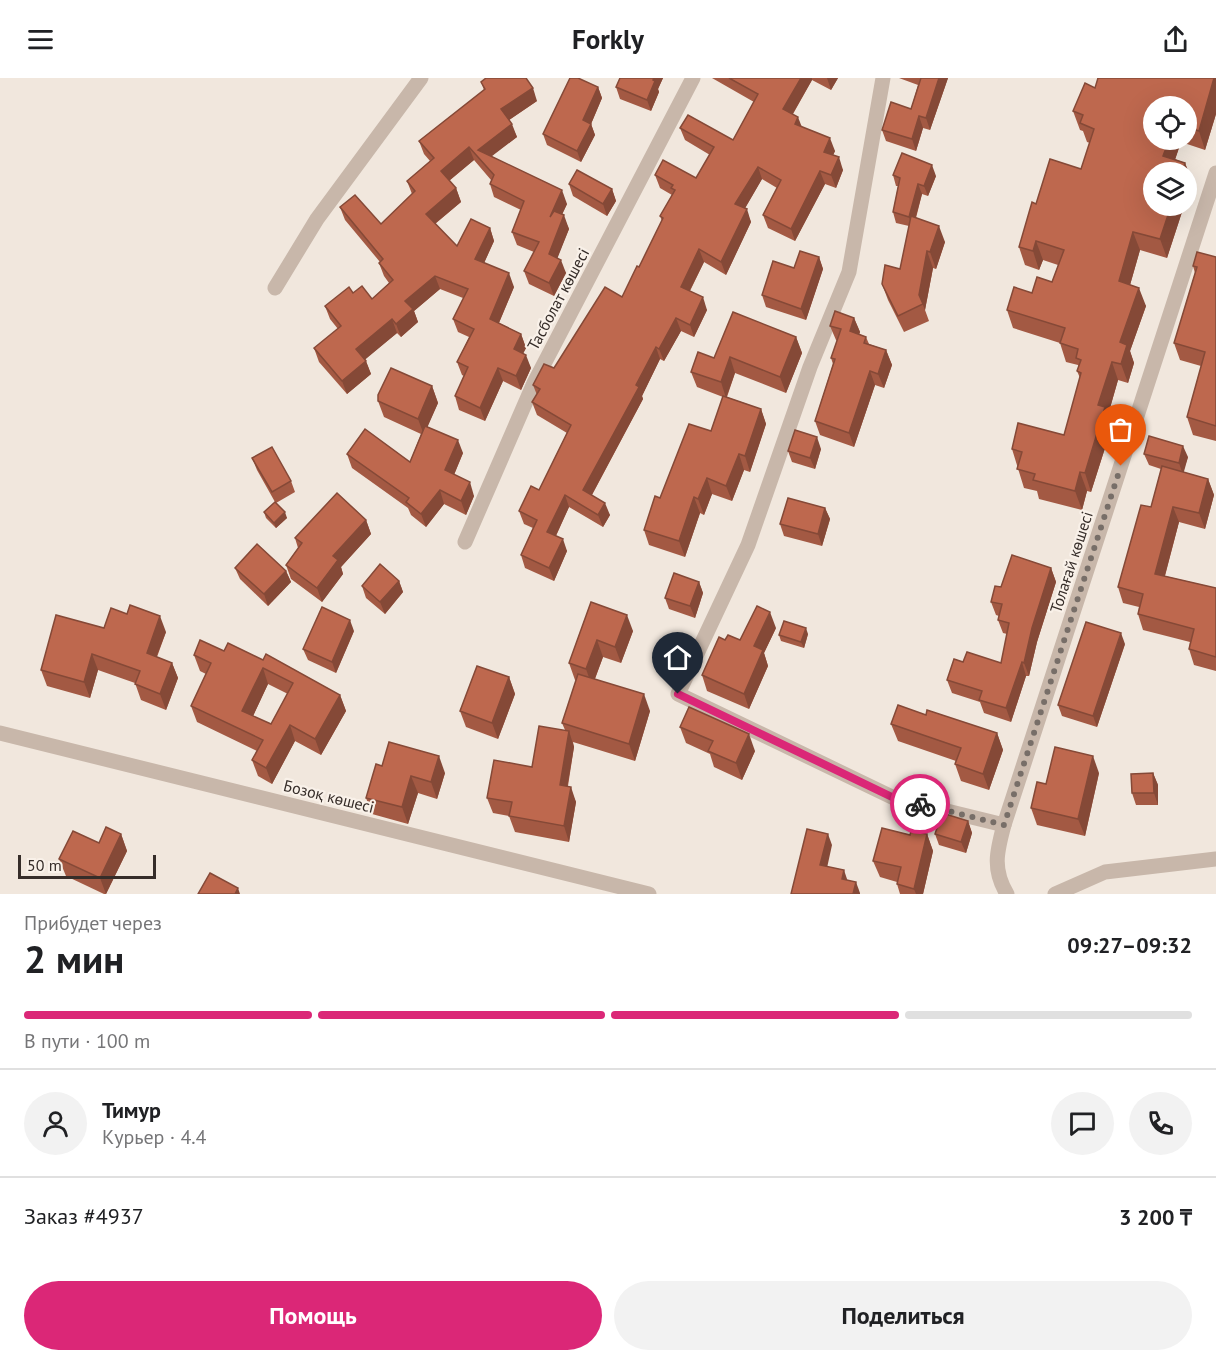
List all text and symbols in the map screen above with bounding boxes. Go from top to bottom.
text: Forkly [572,22,644,56]
icon: menu [24,23,57,56]
icon: share [1159,23,1192,56]
map controls [1143,96,1197,216]
button: locate [1143,96,1197,150]
button: layers [1143,162,1197,216]
street label: Тасболат көшесі [523,245,593,353]
pin [1095,404,1146,466]
icon: bag [1104,413,1137,446]
street label: Толағай көшесі [1045,509,1097,615]
pin [652,632,703,694]
icon: home [661,641,694,674]
courier [890,774,950,834]
street label: Бозоқ көшесі [282,775,376,817]
icon: bike [904,788,937,821]
scale bar [18,852,156,880]
text: 50 m [27,855,62,875]
text: Прибудет через [24,910,162,936]
text: 09:27–09:32 [1067,931,1192,959]
text: 2 мин [24,933,124,984]
text: В пути · 100 m [24,1028,150,1054]
button: person [24,1092,87,1155]
button: chat [1051,1092,1114,1155]
button: phone [1129,1092,1192,1155]
text: Тимур [102,1096,161,1124]
text: Курьер · 4.4 [102,1124,206,1150]
text: Заказ #4937 [24,1202,144,1230]
text: 3 200 ₸ [1119,1203,1192,1231]
button: Помощь [24,1281,602,1350]
button: Поделиться [614,1281,1192,1350]

